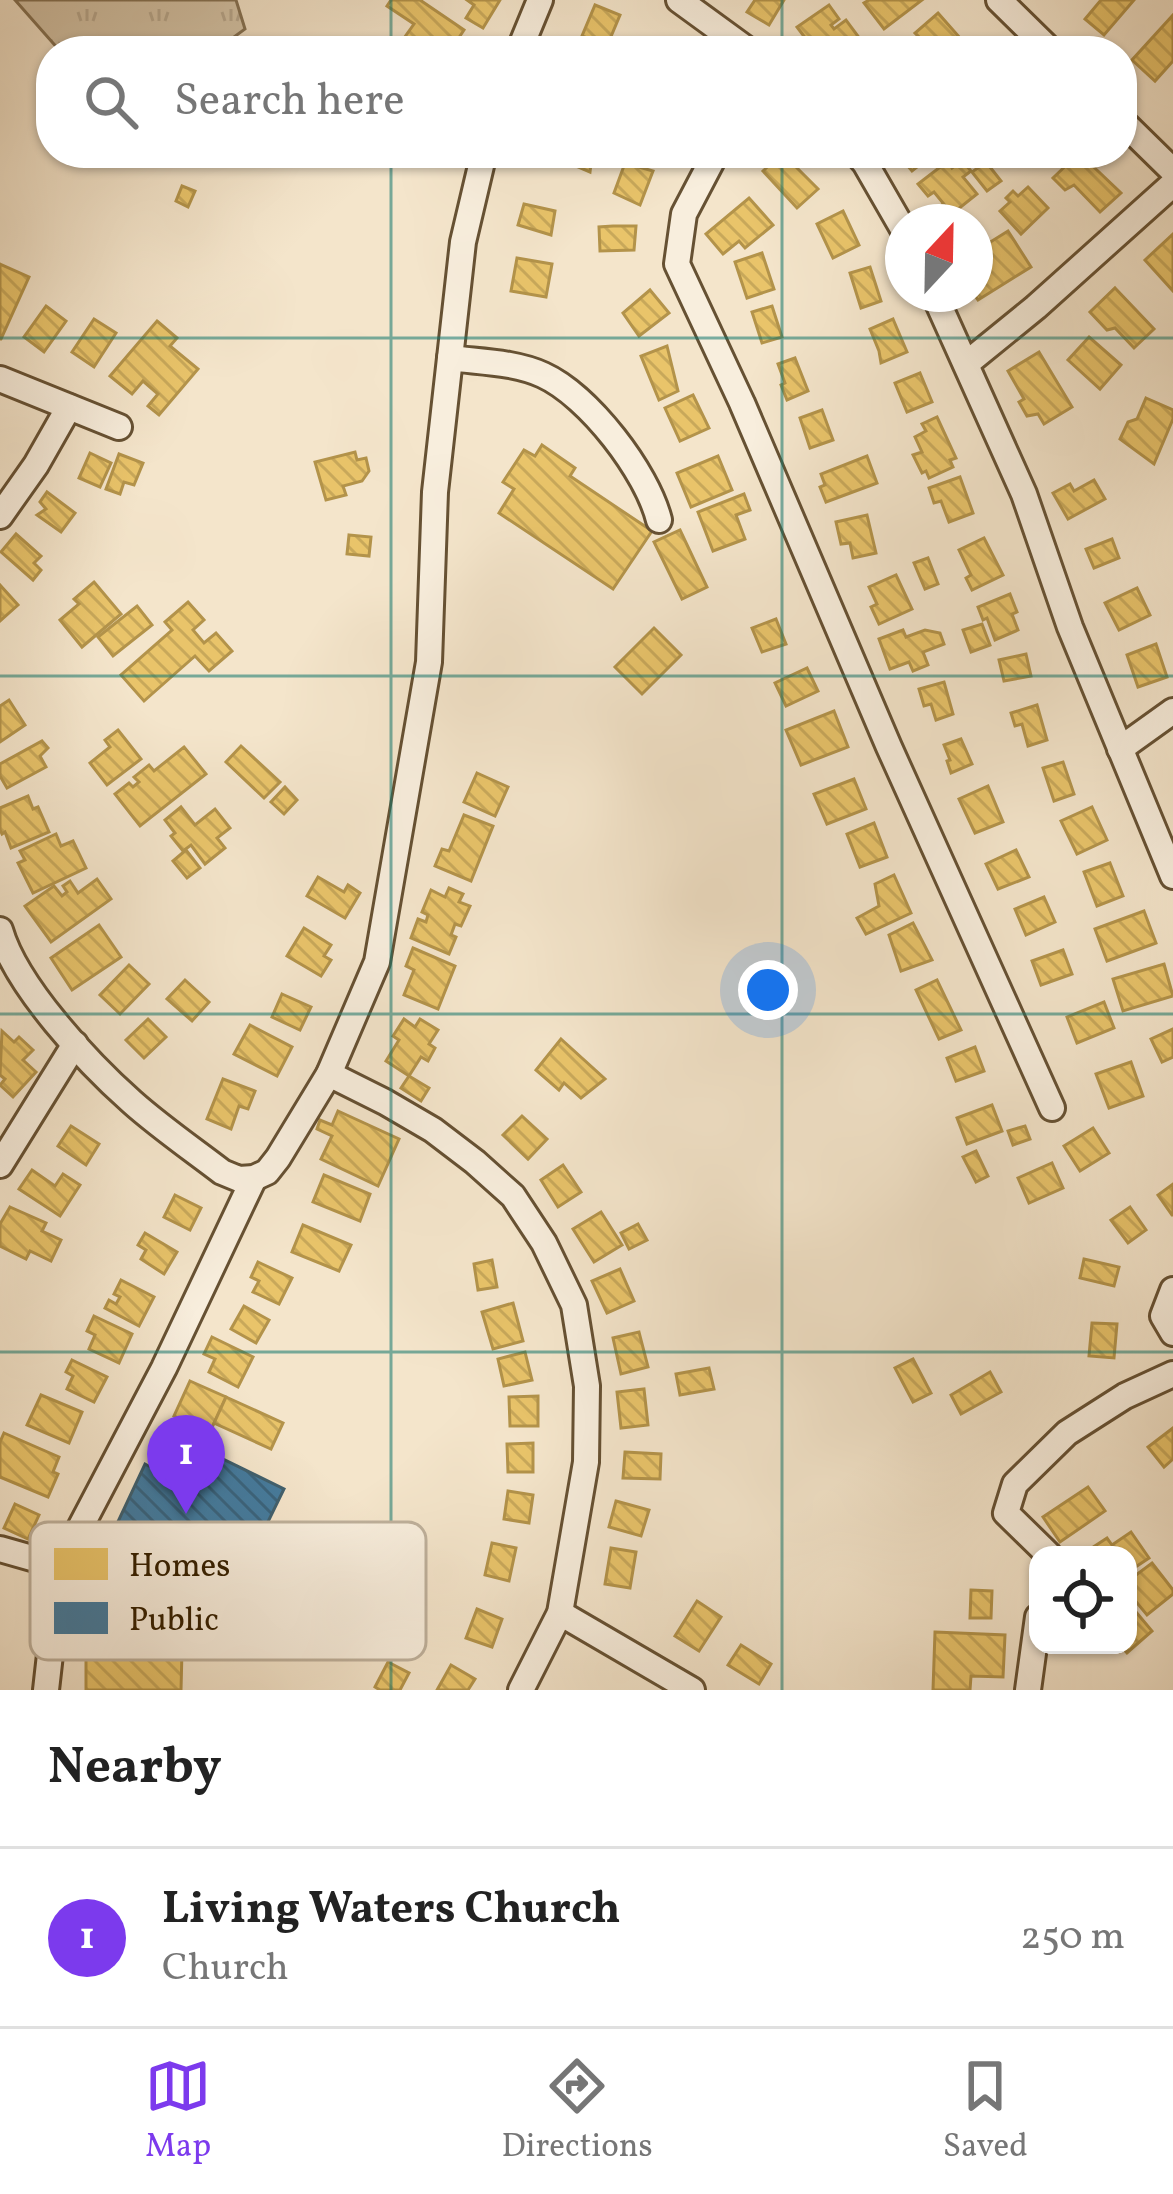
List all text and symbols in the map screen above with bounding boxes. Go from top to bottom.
search box [36,36,1137,168]
icon: search [78,69,144,135]
text: Search here [174,71,405,134]
north arrow [885,204,993,312]
your location [738,960,798,1020]
pin: 1 [147,1415,225,1514]
legend [30,1522,426,1660]
text: Homes [129,1545,230,1591]
map controls [1029,1546,1137,1654]
button: locate [1029,1546,1137,1654]
text: Public [129,1599,219,1645]
text: Nearby [48,1733,222,1804]
text: Living Waters Church [162,1879,621,1942]
text: 1 [79,1911,95,1965]
text: 250 m [1020,1911,1125,1965]
text: Church [162,1942,289,1996]
tab: Map [145,2053,211,2171]
tab: Directions [501,2053,653,2171]
tab: Saved [943,2053,1028,2171]

